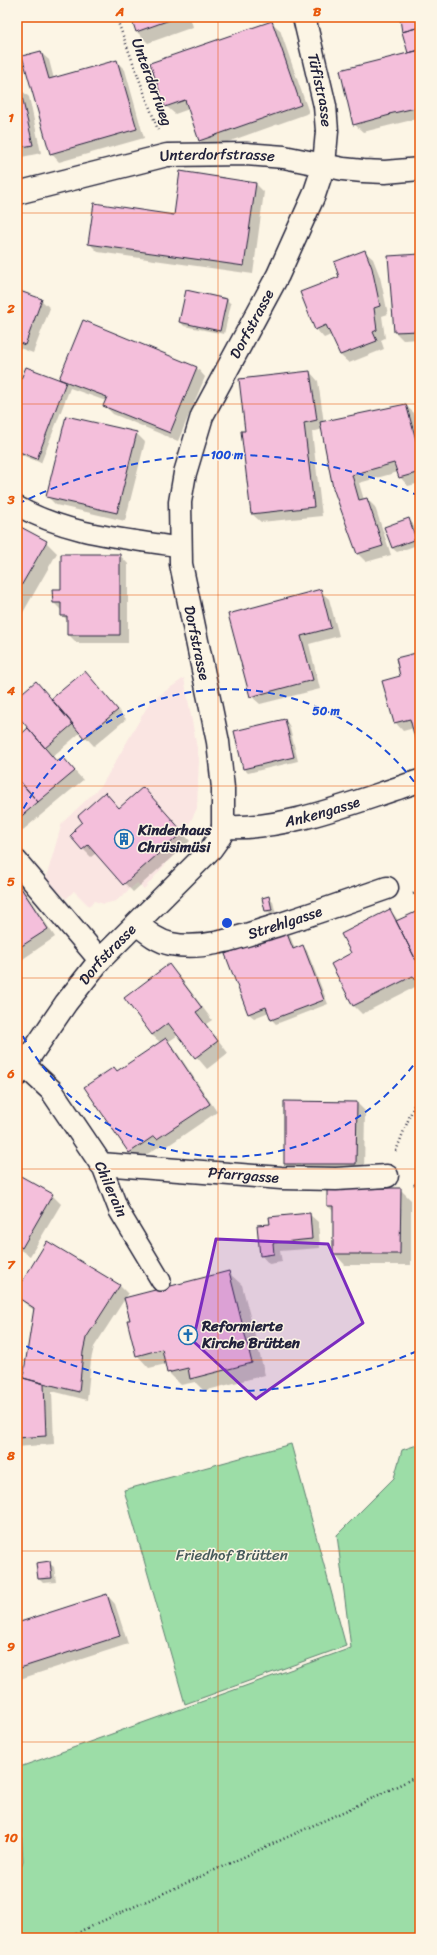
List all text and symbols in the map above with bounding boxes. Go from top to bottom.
text: A [115,0,124,23]
text: B [313,0,322,23]
street label: Unterdorfweg [124,34,180,130]
street label: Tüfistrasse [300,51,340,128]
text: 1 [8,106,14,129]
street label: Unterdorfstrasse [157,141,276,169]
street label: Dorfstrasse [222,284,281,363]
text: 2 [6,297,15,320]
text: 100 m [211,444,244,466]
text: 3 [6,488,15,511]
street label: Dorfstrasse [176,603,218,683]
text: 4 [6,679,16,702]
text: 50 m [312,700,340,722]
street label: Ankengasse [281,789,363,835]
place label: Kinderhaus Chrüsimüsi [137,817,213,860]
building icon: Kinderhaus Chrüsimüsi [113,828,135,850]
text: 5 [7,870,15,893]
street label: Strehlgasse [244,898,326,947]
centre of rings [220,916,234,930]
street label: Dorfstrasse [72,918,142,991]
text: 6 [6,1062,15,1085]
street label: Chilerain [87,1157,135,1221]
street label: Pfarrgasse [207,1159,280,1191]
text: 7 [7,1253,16,1276]
place label: Reformierte Kirche Brütten [201,1313,301,1356]
church icon: Reformierte Kirche Brütten [177,1324,199,1346]
text: 8 [6,1444,15,1467]
park label: Friedhof Brütten [176,1542,288,1568]
text: 9 [7,1635,15,1658]
text: 10 [4,1826,18,1849]

